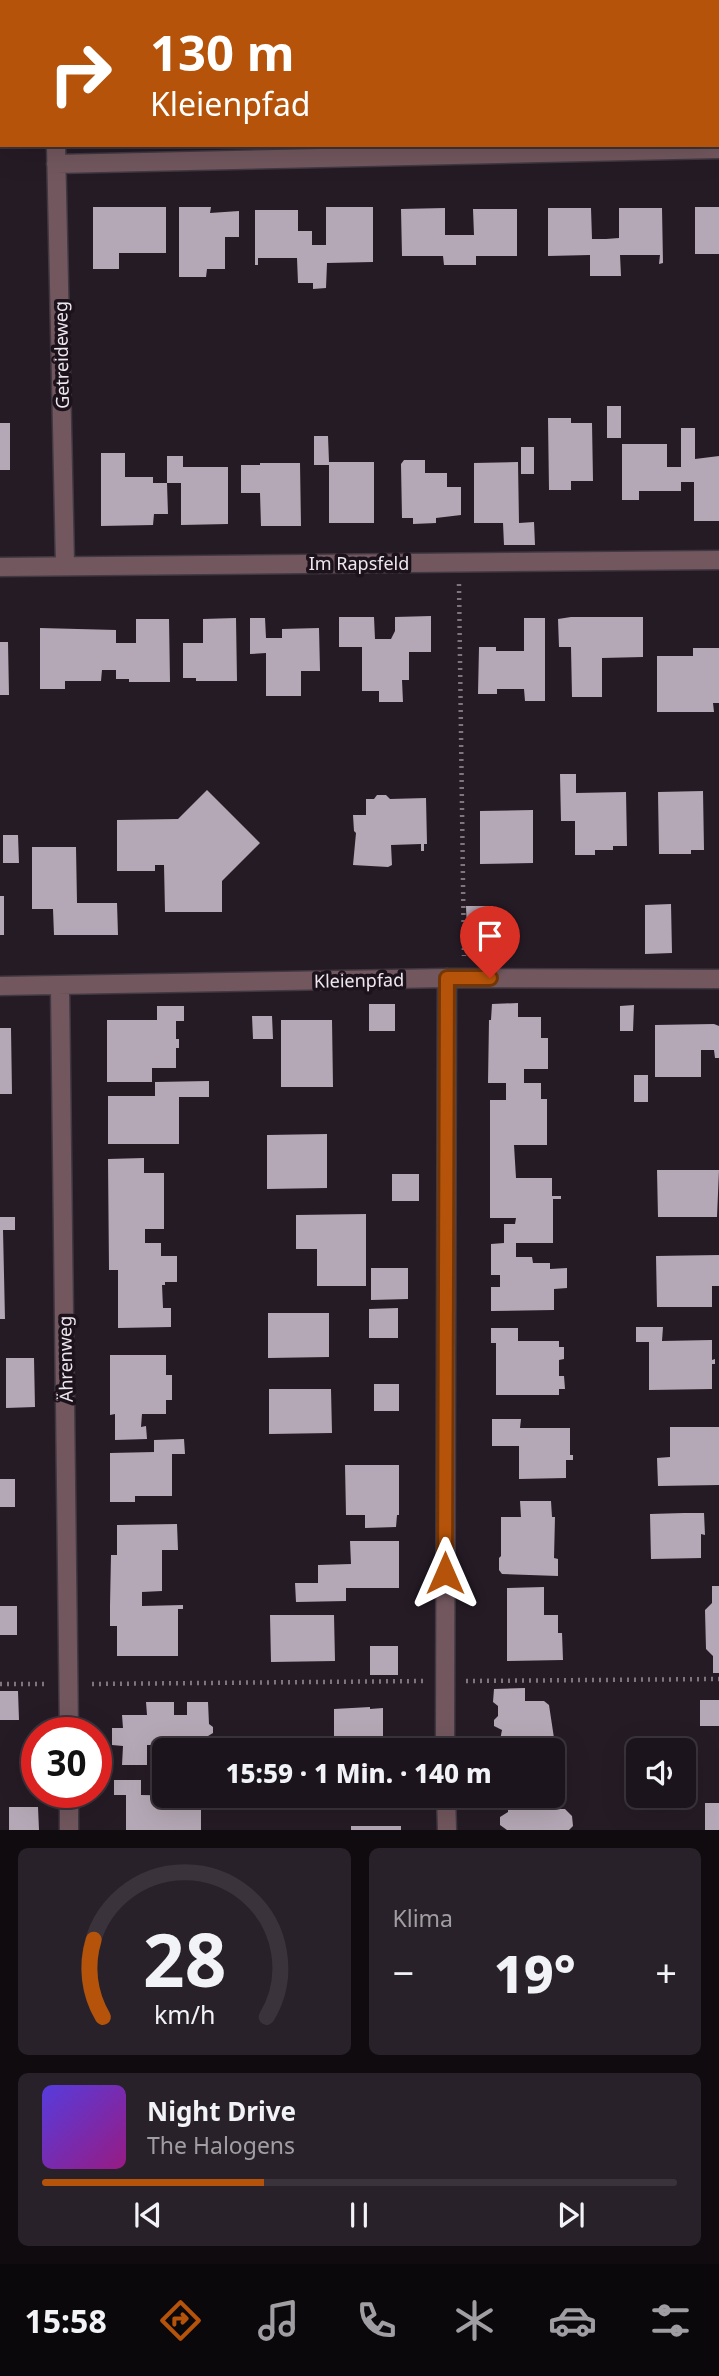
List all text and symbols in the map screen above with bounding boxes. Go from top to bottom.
text: 130 m [150,19,295,85]
icon: right [35,28,126,119]
text: Kleienpfad [150,82,311,125]
street label: Getreideweg [48,301,74,409]
street label: Im Rapsfeld [309,551,409,575]
pin [460,906,520,978]
icon: arrive [471,917,509,955]
street label: Kleienpfad [314,967,404,993]
street label: Ährenweg [52,1316,78,1402]
position arrow [408,1536,482,1610]
speed limit sign: 30 [21,1717,112,1808]
map controls [626,1738,696,1808]
button: sound [626,1738,696,1808]
text: 15:59 · 1 Min. · 140 m [225,1755,492,1791]
text: Klima [393,1902,453,1934]
text: 28 [143,1910,226,2009]
text: 19° [494,1937,576,2008]
text: − [393,1946,414,1998]
text: + [655,1946,677,1998]
text: km/h [153,1997,215,2031]
text: Night Drive [147,2093,296,2129]
text: The Halogens [147,2129,295,2161]
icon: previous [129,2196,167,2234]
icon: pause [340,2196,378,2234]
icon: next [552,2196,590,2234]
icon: directions [156,2296,205,2345]
icon: music [254,2296,303,2345]
icon: phone [352,2296,401,2345]
icon: climate [450,2296,499,2345]
icon: car [548,2296,597,2345]
icon: filters [646,2296,695,2345]
text: 15:58 [24,2299,107,2342]

